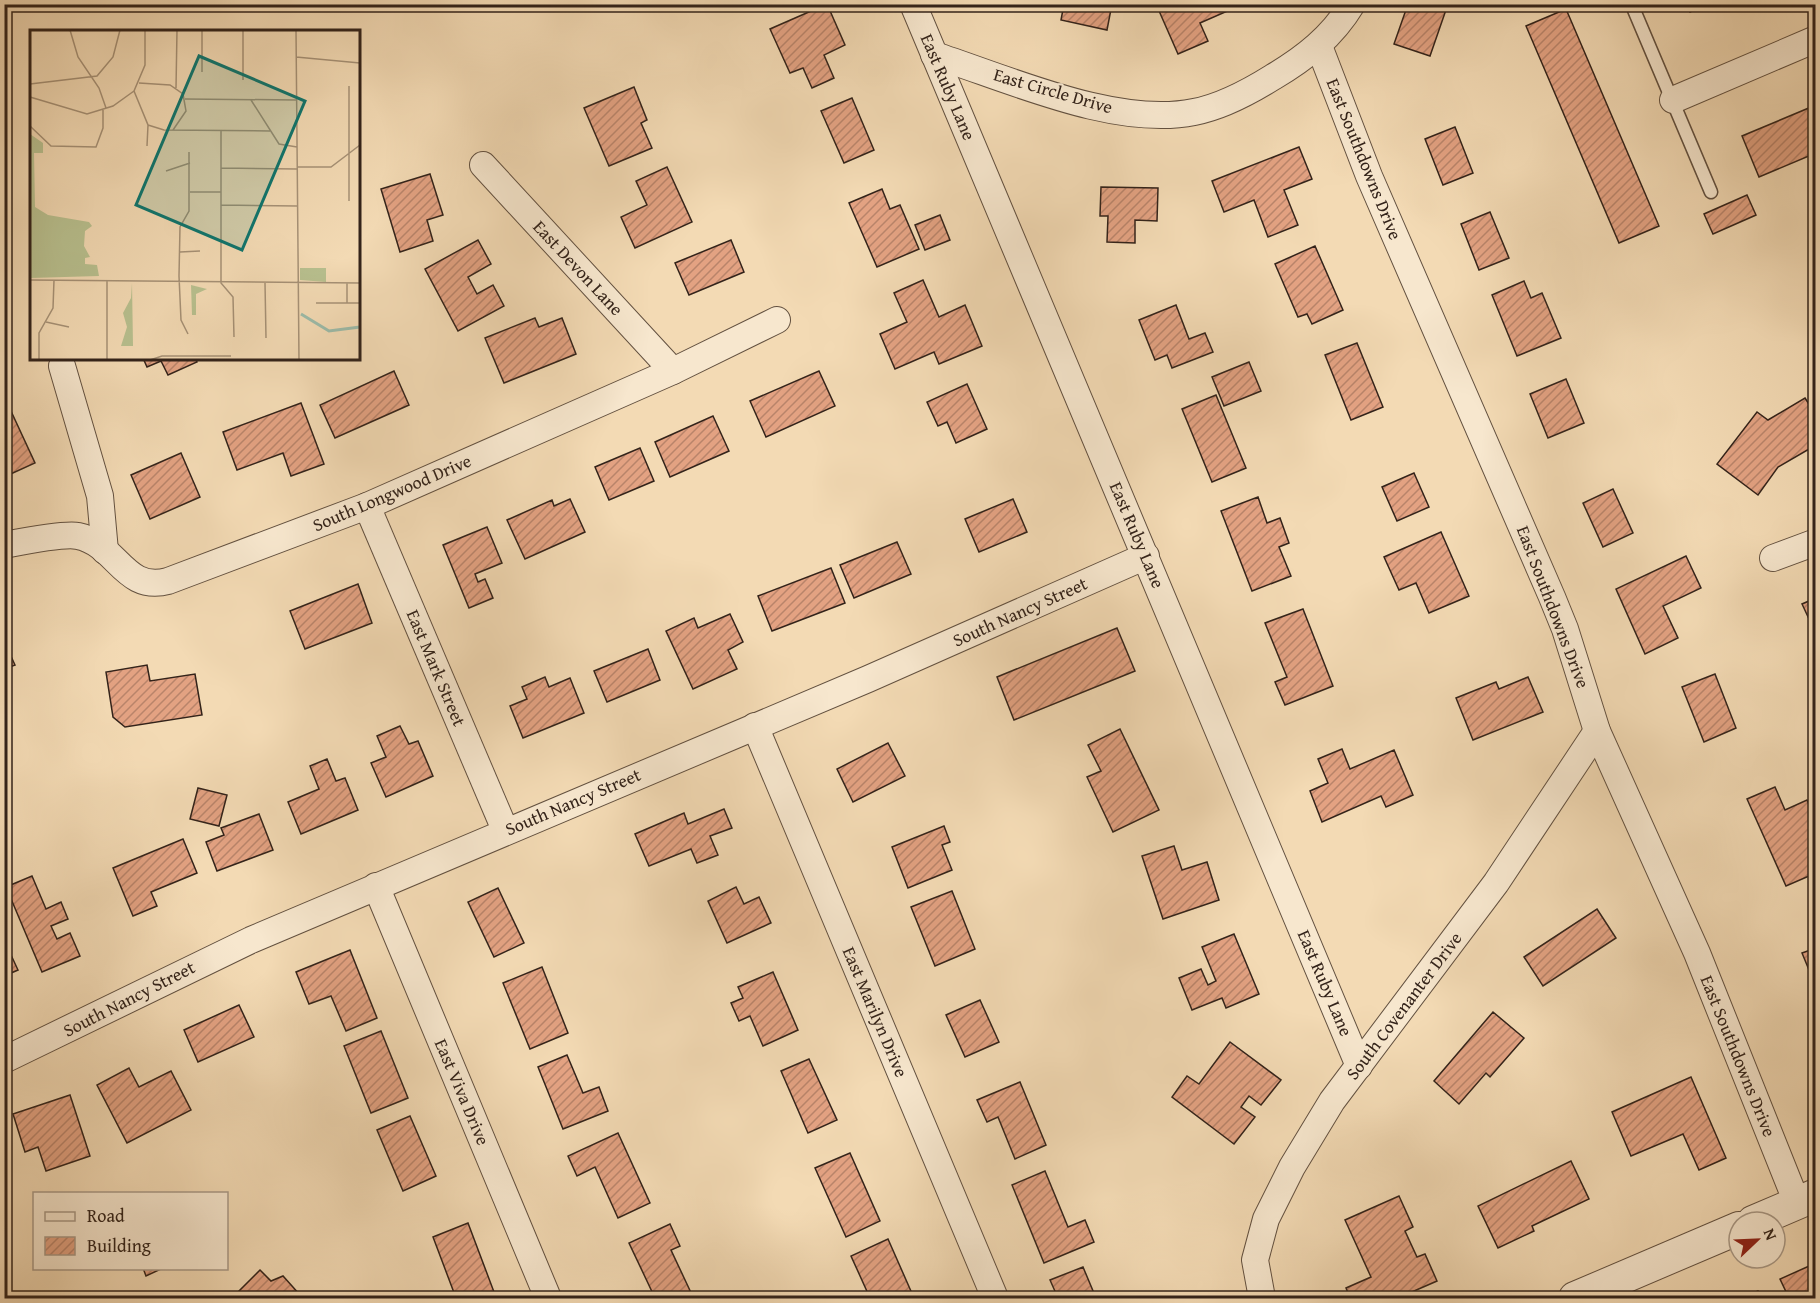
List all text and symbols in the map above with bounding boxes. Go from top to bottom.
street label: East Ruby Lane [914,29,983,144]
inset map [30,30,360,360]
street label: East Circle Drive [990,61,1116,120]
street label: East Southdowns Drive [1320,74,1409,244]
street label: East Devon Lane [527,214,630,322]
street label: South Longwood Drive [308,447,475,538]
street label: East Ruby Lane [1103,477,1172,592]
street label: East Southdowns Drive [1510,522,1597,692]
street label: South Nancy Street [948,569,1092,653]
street label: East Mark Street [400,605,473,731]
street label: South Nancy Street [501,761,645,842]
street label: East Ruby Lane [1291,925,1360,1040]
street label: South Covenanter Drive [1339,926,1468,1085]
street label: East Marilyn Drive [836,942,915,1081]
street label: South Nancy Street [58,953,200,1043]
street label: East Southdowns Drive [1694,971,1783,1141]
street label: East Viva Drive [428,1034,497,1149]
legend [33,1192,228,1270]
text: Road [87,1202,125,1229]
north arrow [1727,1210,1787,1270]
text: N [1758,1225,1784,1244]
text: Building [87,1232,151,1259]

